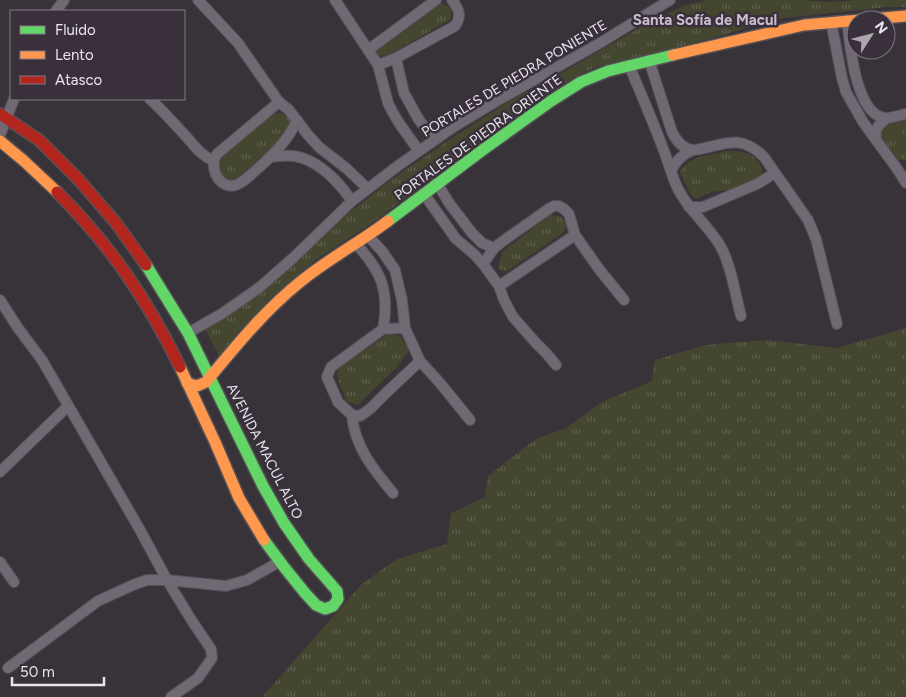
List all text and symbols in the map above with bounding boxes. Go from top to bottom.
legend [10,10,185,100]
north arrow [846,10,896,60]
district label: Santa Sofía de Macul [633,11,777,29]
street label: PORTALES DE PIEDRA PONIENTE [418,16,610,141]
text: N [871,18,891,37]
text: Fluido [55,21,96,39]
text: Lento [55,46,94,64]
text: Atasco [55,71,103,89]
street label: PORTALES DE PIEDRA ORIENTE [391,71,565,204]
street label: AVENIDA MACUL ALTO [223,380,306,522]
scale bar [12,654,105,686]
text: 50 m [20,663,55,681]

